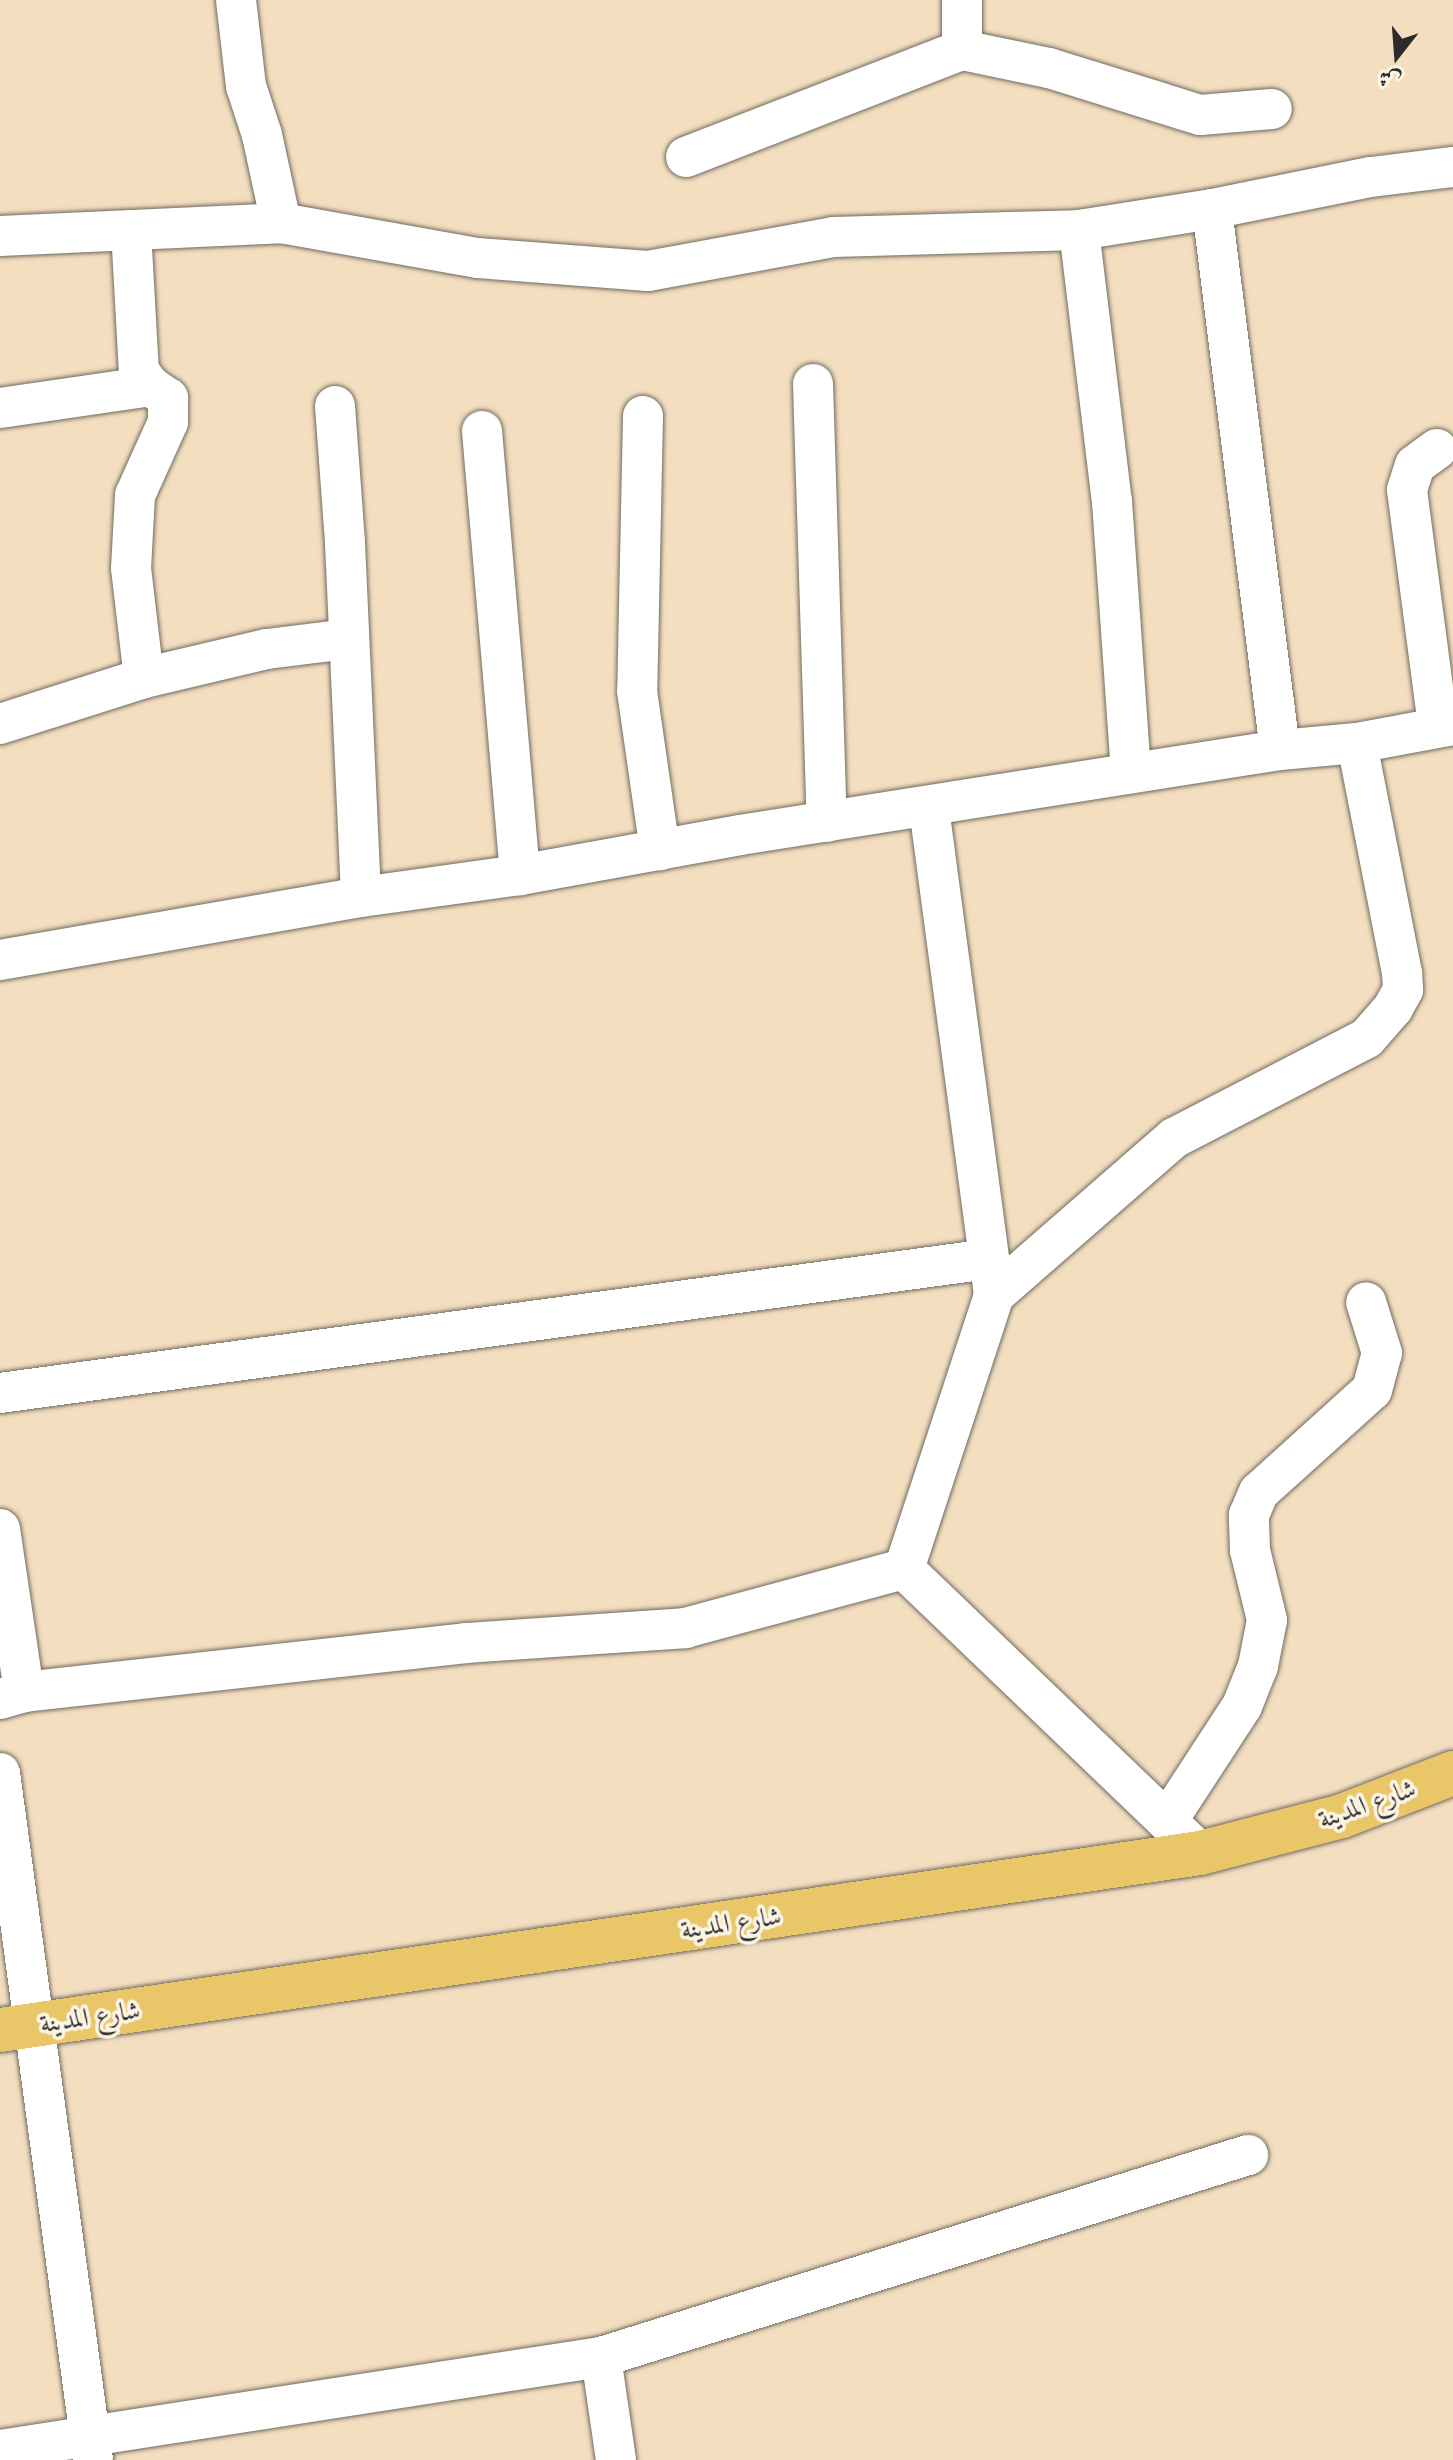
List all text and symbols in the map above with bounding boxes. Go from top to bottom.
north arrow [1357,16,1437,96]
text: ش [1375,63,1404,96]
street label: شارع المدينة [1314,1773,1420,1835]
street label: شارع المدينة [679,1901,783,1945]
street label: شارع المدينة [38,1995,142,2039]

